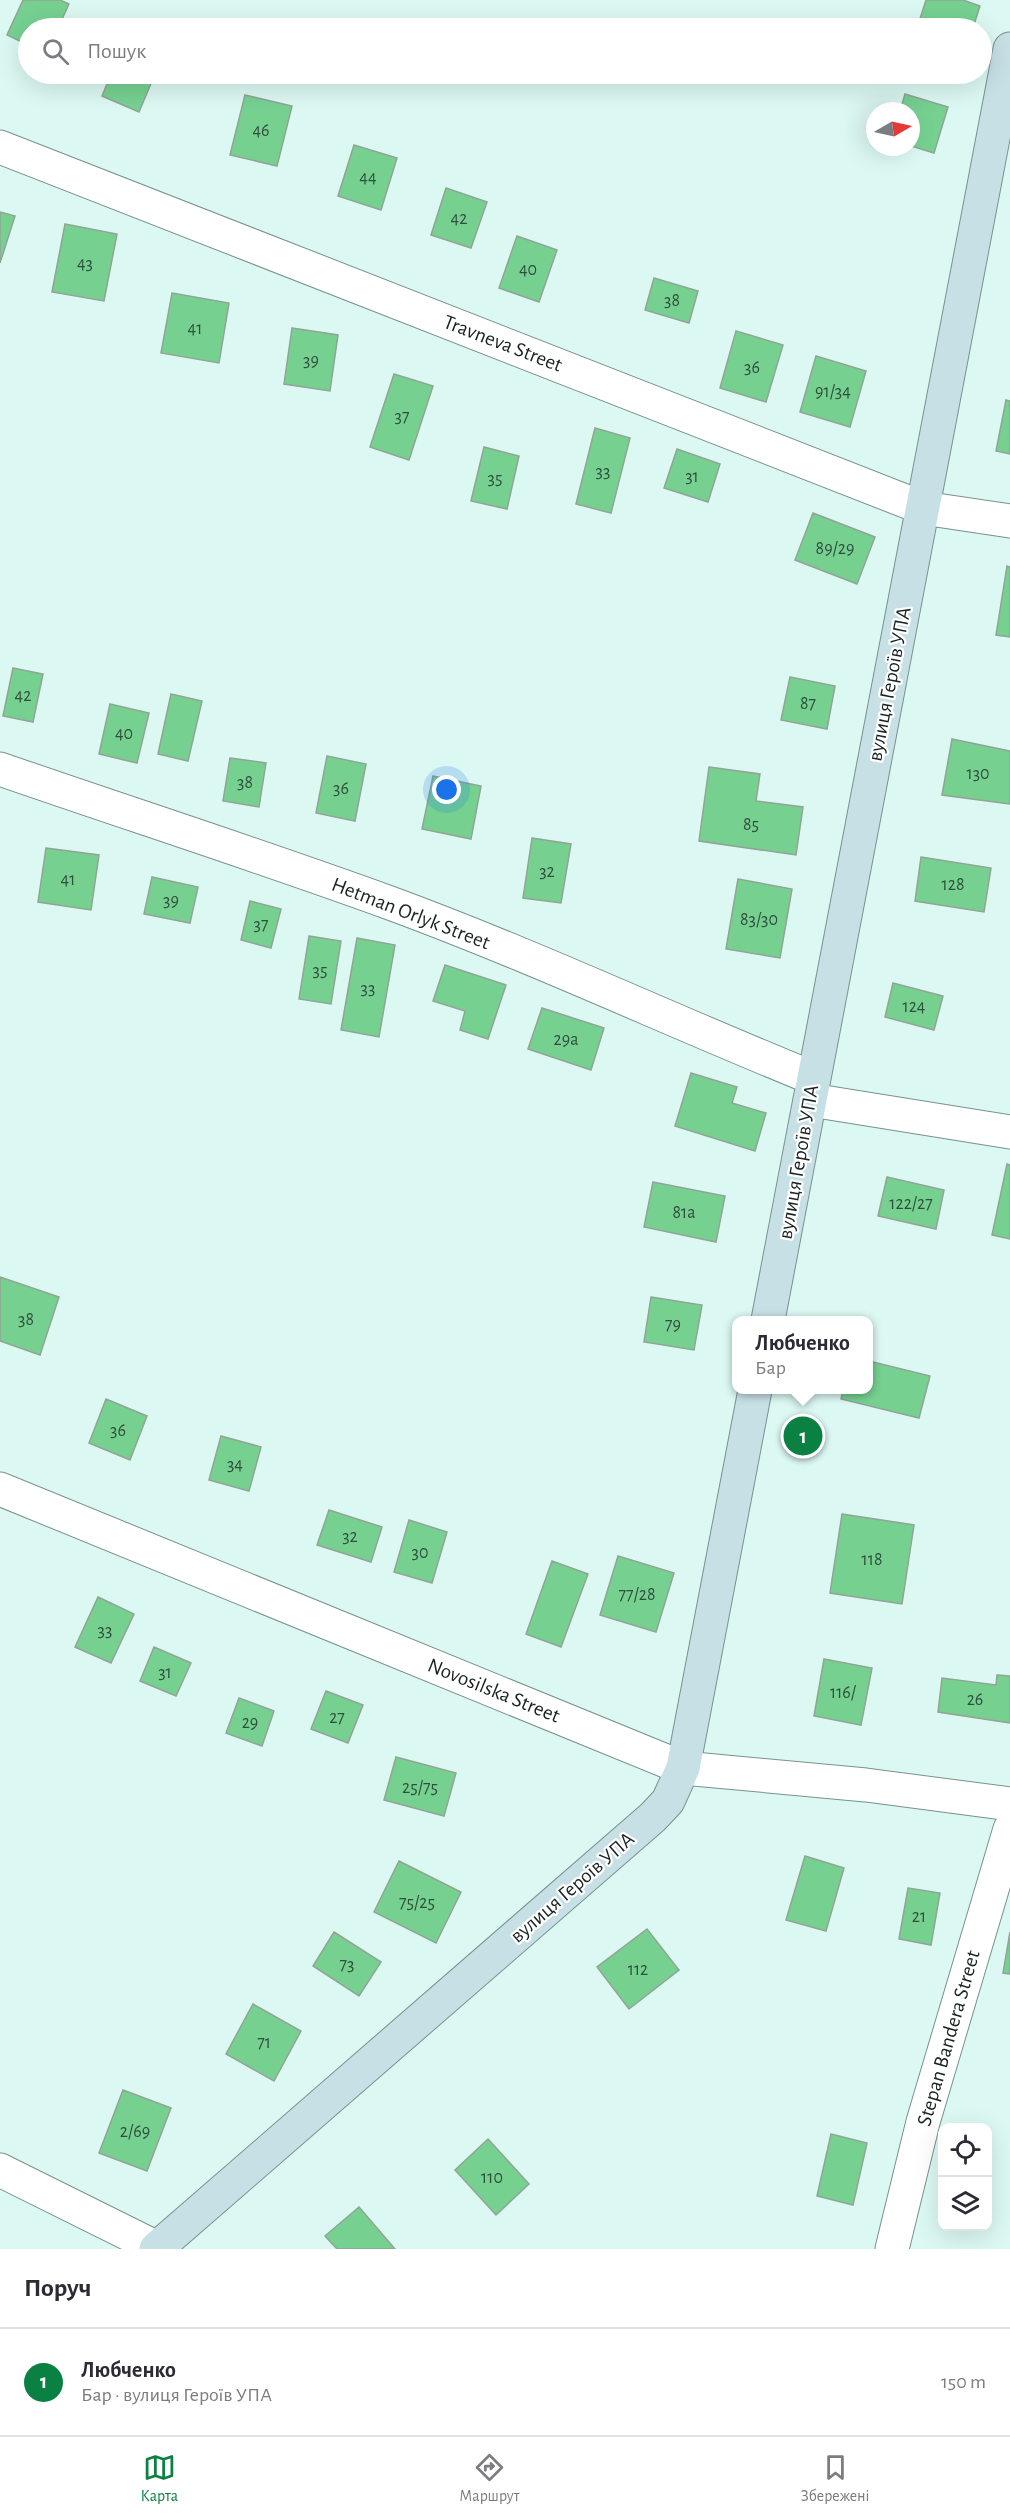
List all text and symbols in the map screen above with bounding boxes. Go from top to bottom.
search box [18,18,992,84]
icon: search [39,35,72,68]
text: Пошук [87,40,146,62]
north arrow [866,102,920,156]
house number: 46 [252,122,270,140]
house number: 44 [359,169,377,187]
house number: 42 [451,210,467,228]
house number: 43 [77,255,93,273]
house number: 40 [519,261,537,279]
house number: 38 [664,292,680,310]
street label: Travneva Street [440,311,565,376]
house number: 41 [188,320,202,338]
house number: 39 [303,352,319,370]
house number: 36 [744,359,760,377]
house number: 91/34 [815,383,851,401]
house number: 37 [395,408,409,426]
house number: 33 [596,463,610,481]
house number: 31 [685,468,699,486]
house number: 35 [488,470,502,488]
house number: 89/29 [816,540,854,558]
street label: вулиця Героїв УПА [864,605,915,763]
house number: 42 [15,687,31,705]
house number: 87 [800,695,816,713]
house number: 40 [115,725,133,743]
house number: 130 [966,765,990,783]
house number: 38 [237,774,253,792]
your location [432,775,461,804]
house number: 36 [333,780,349,798]
house number: 85 [743,816,759,834]
house number: 32 [539,863,555,881]
house number: 41 [61,871,75,889]
street label: Hetman Orlyk Street [329,874,493,953]
house number: 128 [942,876,964,894]
house number: 39 [163,892,179,910]
house number: 83/30 [740,911,778,929]
house number: 37 [254,916,268,934]
house number: 35 [313,962,327,980]
house number: 33 [361,980,375,998]
house number: 124 [902,998,926,1016]
house number: 29а [554,1031,578,1049]
street label: вулиця Героїв УПА [775,1083,822,1241]
house number: 122/27 [889,1195,933,1213]
house number: 81а [673,1204,695,1222]
house number: 38 [18,1311,34,1329]
house number: 79 [665,1316,681,1334]
popup [732,1316,873,1394]
text: Любченко [755,1332,850,1354]
text: Бар [755,1358,786,1378]
pin: 1 [784,1414,822,1458]
house number: 36 [110,1422,126,1440]
house number: 34 [227,1456,243,1474]
house number: 32 [342,1528,358,1546]
house number: 30 [412,1544,428,1562]
house number: 118 [862,1551,882,1569]
house number: 77/28 [619,1586,655,1604]
house number: 33 [98,1622,112,1640]
street label: Novosilska Street [425,1654,563,1727]
house number: 31 [158,1664,172,1682]
house number: 116/ [830,1684,857,1702]
house number: 26 [967,1691,983,1709]
house number: 27 [329,1709,345,1727]
house number: 29 [242,1714,258,1732]
house number: 25/75 [402,1779,438,1797]
street label: вулиця Героїв УПА [506,1828,638,1947]
house number: 75/25 [399,1894,435,1912]
house number: 21 [912,1908,926,1926]
street label: Stepan Bandera Street [913,1948,984,2128]
house number: 73 [340,1956,354,1974]
house number: 112 [628,1961,648,1979]
house number: 71 [257,2034,271,2052]
house number: 2/69 [120,2123,150,2141]
map controls [938,2123,992,2231]
button: locate [938,2123,992,2177]
house number: 110 [481,2169,503,2187]
button: layers [938,2177,992,2231]
text: Поруч [24,2275,91,2301]
text: Любченко [81,2359,176,2381]
text: 1 [40,2372,47,2392]
text: 150 m [941,2372,986,2392]
text: Бар · вулиця Героїв УПА [81,2385,272,2405]
tab: Карта [141,2451,178,2506]
tab: Маршрут [459,2451,519,2506]
tab: Збережені [801,2451,869,2506]

